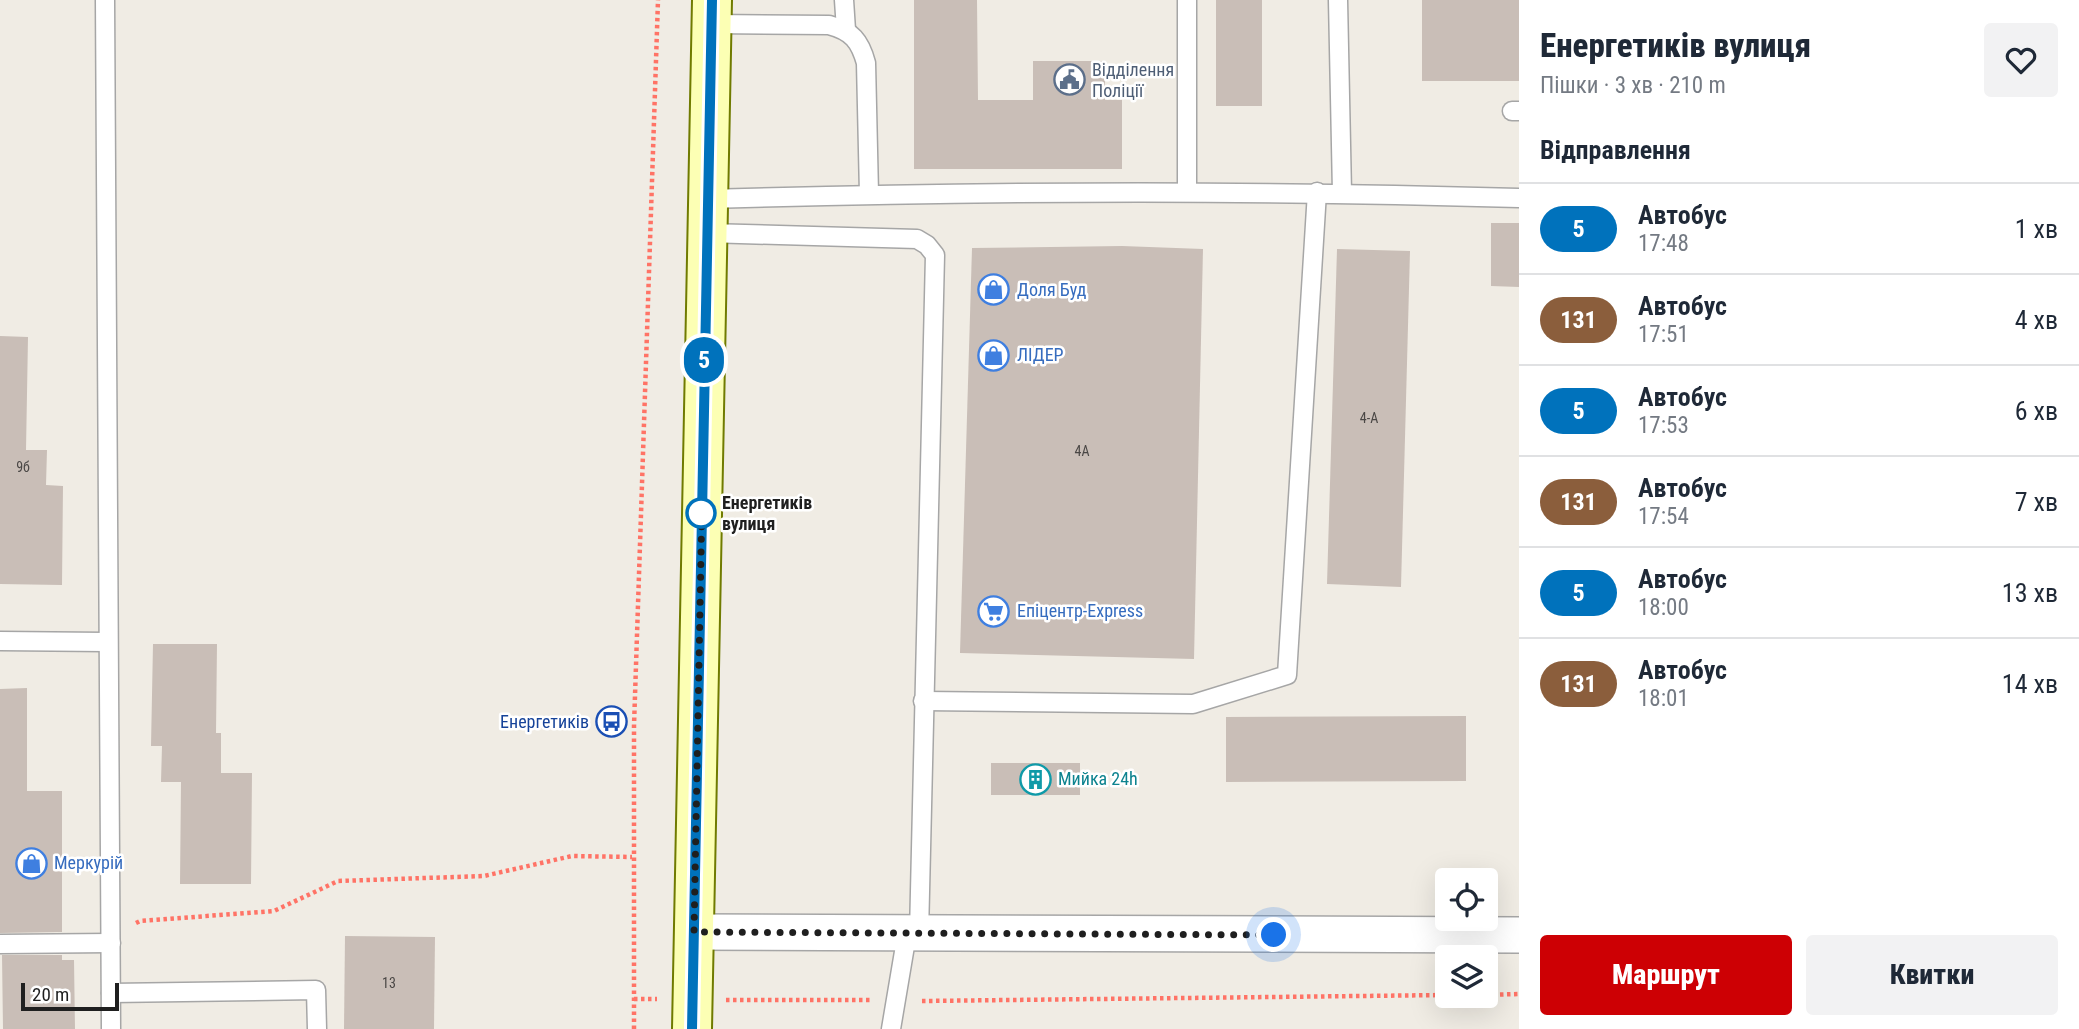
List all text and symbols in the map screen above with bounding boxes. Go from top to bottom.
button: heart [1984,23,2058,97]
text: Енергетиків вулиця [1540,26,1811,65]
place label: Відділення Поліції [1092,59,1174,101]
public building icon: Відділення Поліції [1052,63,1086,97]
text: Пішки · 3 хв · 210 m [1540,72,1726,99]
text: Відправлення [1540,135,1691,165]
text: Автобус [1638,200,1727,230]
text: 1 хв [2015,214,2058,244]
text: 5 [1572,215,1585,243]
text: 17:48 [1638,230,1689,257]
shop icon: Доля Буд [977,273,1011,307]
place label: Доля Буд [1017,279,1087,300]
text: Автобус [1638,291,1727,321]
text: 4 хв [2015,305,2058,335]
text: 131 [1560,306,1597,334]
text: 17:51 [1638,321,1689,348]
line badge: 5 [681,337,727,383]
shop icon: ЛІДЕР [977,338,1011,372]
place label: ЛІДЕР [1017,344,1064,365]
text: 5 [698,346,710,374]
text: Автобус [1638,382,1727,412]
text: 6 хв [2015,396,2058,426]
text: 5 [1572,397,1585,425]
house number: 4-А [1360,410,1378,426]
text: 17:53 [1638,412,1689,439]
house number: 4А [1075,443,1089,459]
house number: 9б [16,459,30,475]
text: Автобус [1638,473,1727,503]
text: 7 хв [2015,487,2058,517]
text: 131 [1560,488,1597,516]
place label: Енергетиків вулиця [722,492,812,534]
marker: Енергетиків вулиця [686,498,716,528]
text: 17:54 [1638,503,1689,530]
text: Автобус [1638,564,1727,594]
text: 13 хв [2002,578,2058,608]
text: 5 [1572,579,1585,607]
supermarket icon: Епіцентр-Express [977,594,1011,628]
text: 18:00 [1638,594,1689,621]
place label: Епіцентр-Express [1017,600,1143,621]
text: Автобус [1638,655,1727,685]
text: 14 хв [2002,669,2058,699]
text: 131 [1560,670,1597,698]
text: 18:01 [1638,685,1689,712]
bus stop icon: Енергетиків [595,705,629,739]
place label: Енергетиків [500,711,589,732]
building icon: Мийка 24һ [1018,762,1052,796]
place label: Мийка 24һ [1058,768,1138,789]
shop icon: Меркурій [14,846,48,880]
place label: Меркурій [54,852,123,873]
map controls [1435,868,1498,1008]
button: locate [1435,868,1498,931]
your location [1256,917,1291,952]
button: Маршрут [1540,935,1792,1015]
button: Квитки [1806,935,2058,1015]
button: layers [1435,945,1498,1008]
house number: 13 [382,975,396,991]
scale bar [21,980,119,1012]
text: 20 m [32,983,69,1006]

